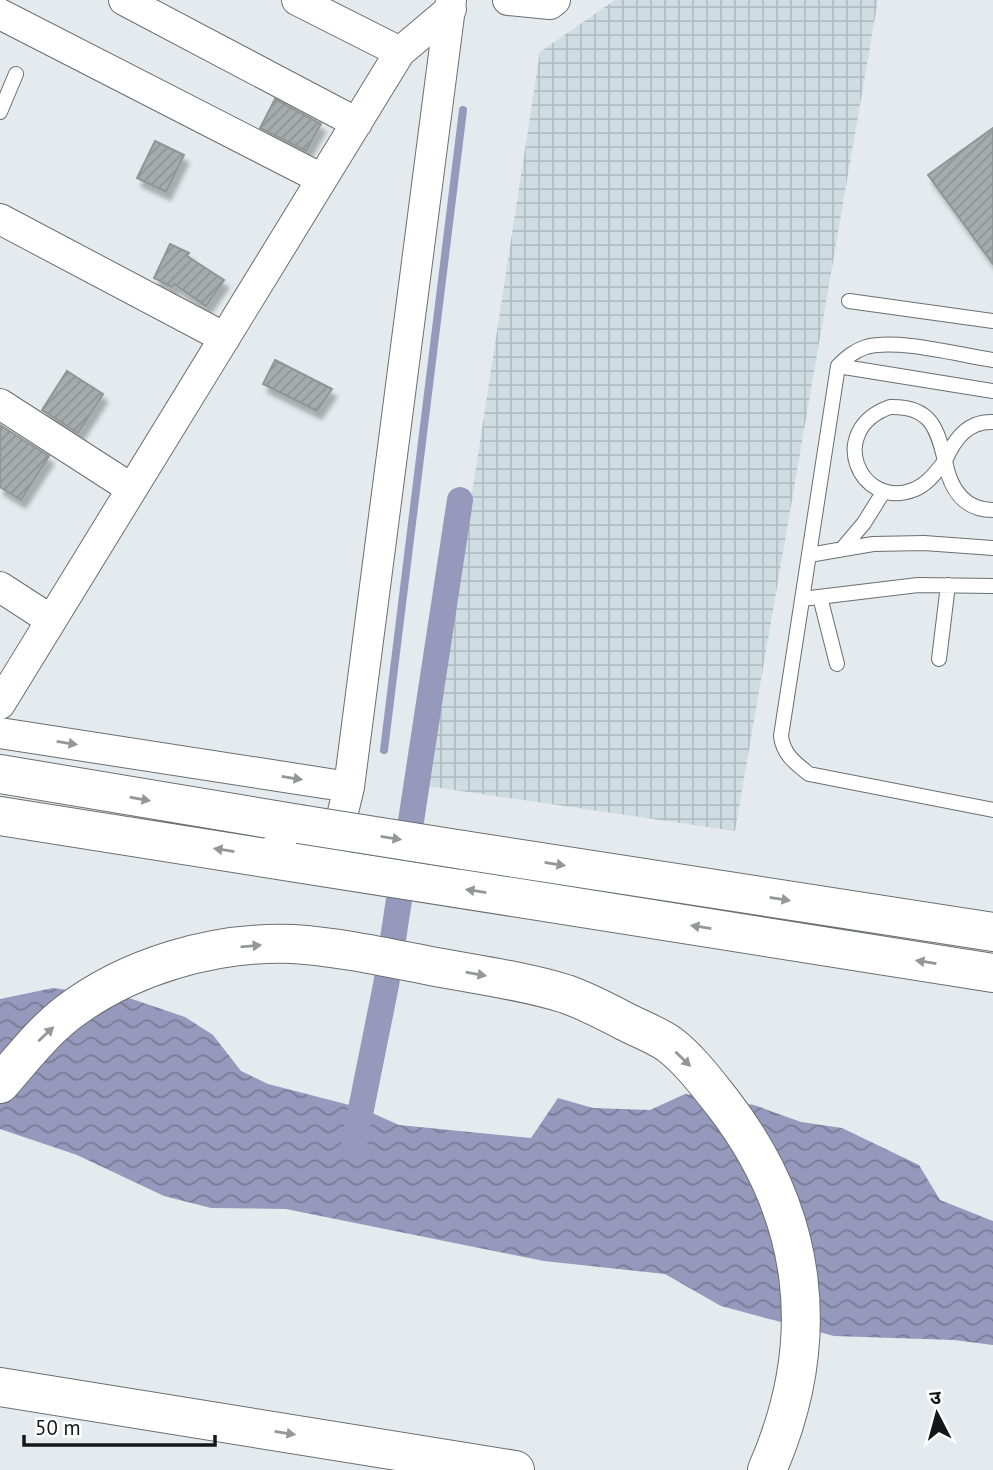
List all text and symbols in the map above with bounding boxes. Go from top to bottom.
one-way arrow [57,738,79,749]
one-way arrow [281,773,303,784]
one-way arrow [129,793,151,804]
one-way arrow [380,833,402,844]
one-way arrow [213,844,235,855]
one-way arrow [544,859,566,870]
one-way arrow [465,885,487,896]
one-way arrow [769,894,791,905]
one-way arrow [690,921,712,932]
one-way arrow [240,940,262,951]
one-way arrow [914,956,936,967]
one-way arrow [465,969,487,980]
one-way arrow [37,1026,54,1042]
one-way arrow [675,1050,692,1067]
north arrow [902,1379,972,1449]
text: उ [928,1384,943,1410]
scale bar [24,1404,215,1448]
text: 50 m [35,1414,81,1441]
one-way arrow [274,1428,296,1439]

